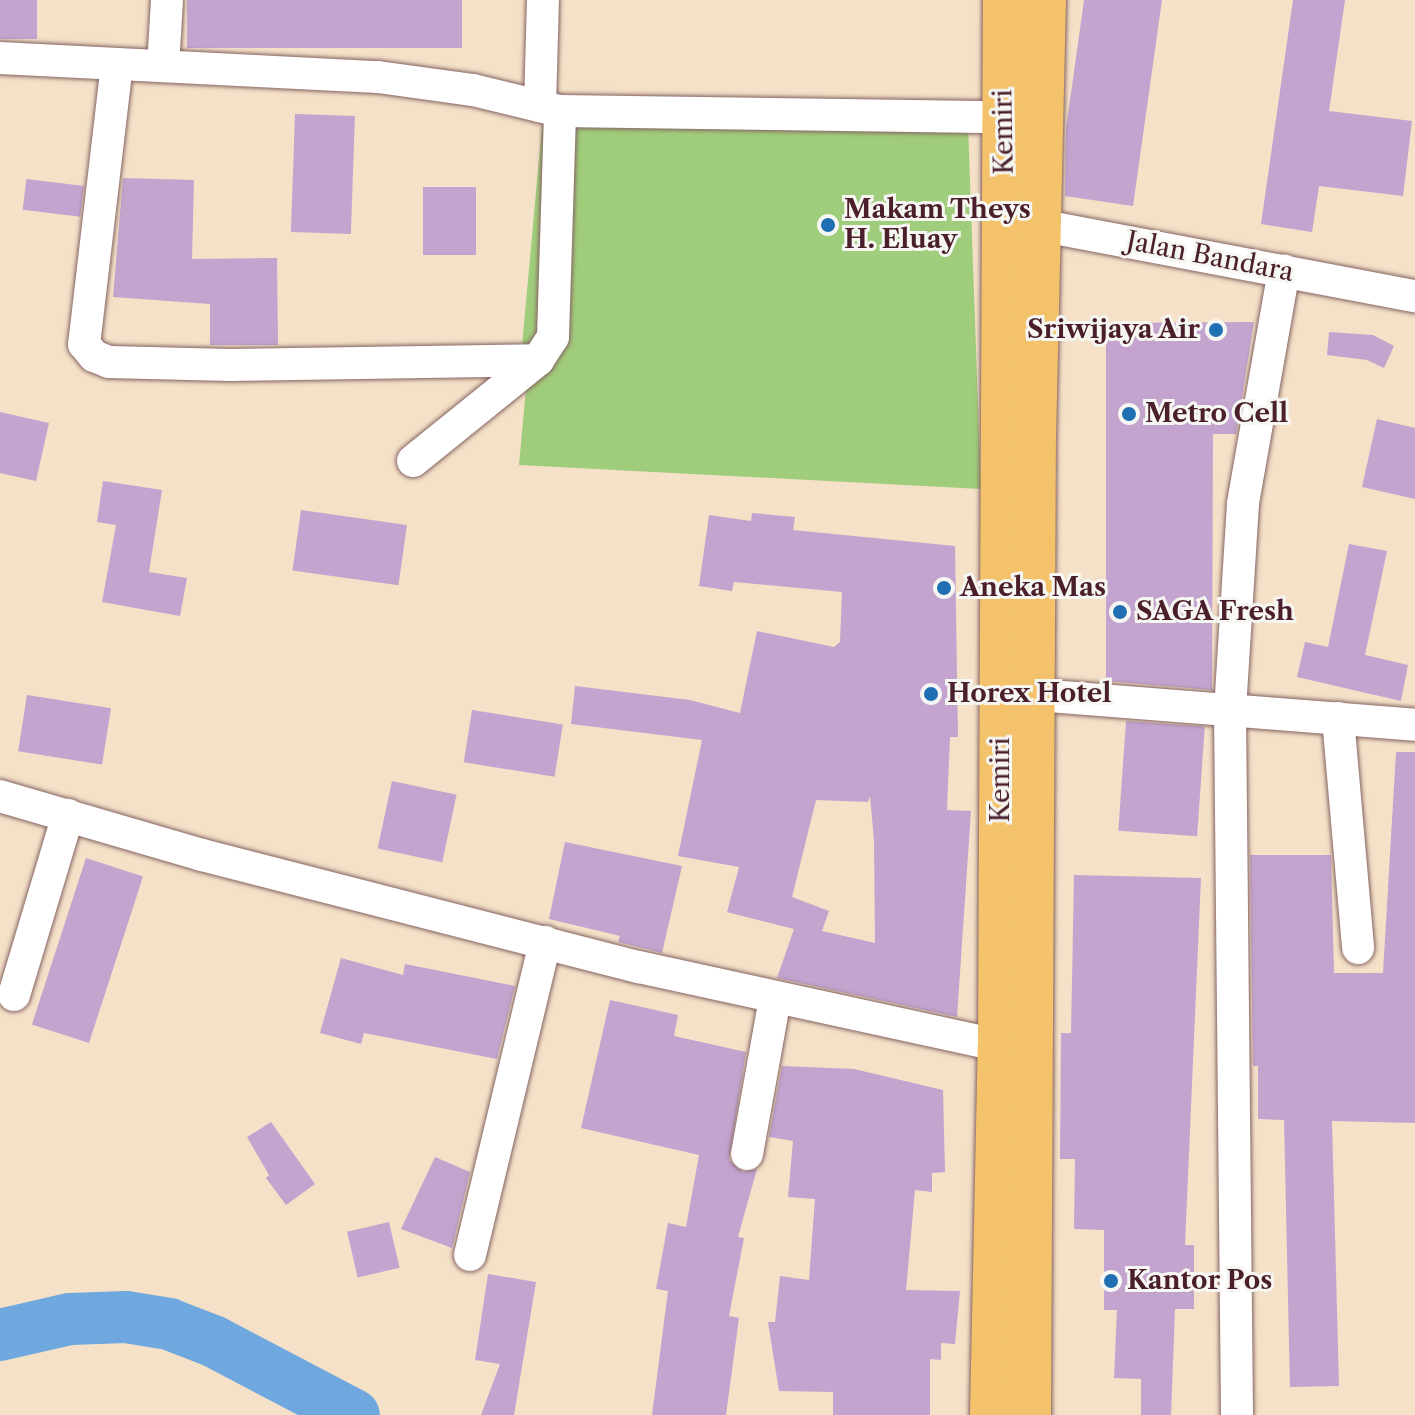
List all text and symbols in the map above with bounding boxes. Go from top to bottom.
street label: Kemiri [988,89,1020,175]
place label: Makam Theys H. Eluay [844,194,1031,256]
marker: Makam Theys H. Eluay [819,216,837,234]
street label: Jalan Bandara [1124,226,1296,288]
place label: Sriwijaya Air [1026,314,1200,346]
marker: Sriwijaya Air [1207,321,1225,339]
place label: Metro Cell [1145,398,1288,430]
marker: Metro Cell [1120,405,1138,423]
place label: Aneka Mas [960,572,1106,604]
marker: Aneka Mas [935,579,953,597]
place label: SAGA Fresh [1136,596,1295,628]
marker: SAGA Fresh [1111,603,1129,621]
place label: Horex Hotel [947,678,1112,710]
marker: Horex Hotel [922,685,940,703]
street label: Kemiri [985,737,1017,823]
place label: Kantor Pos [1127,1265,1273,1297]
marker: Kantor Pos [1102,1272,1120,1290]

